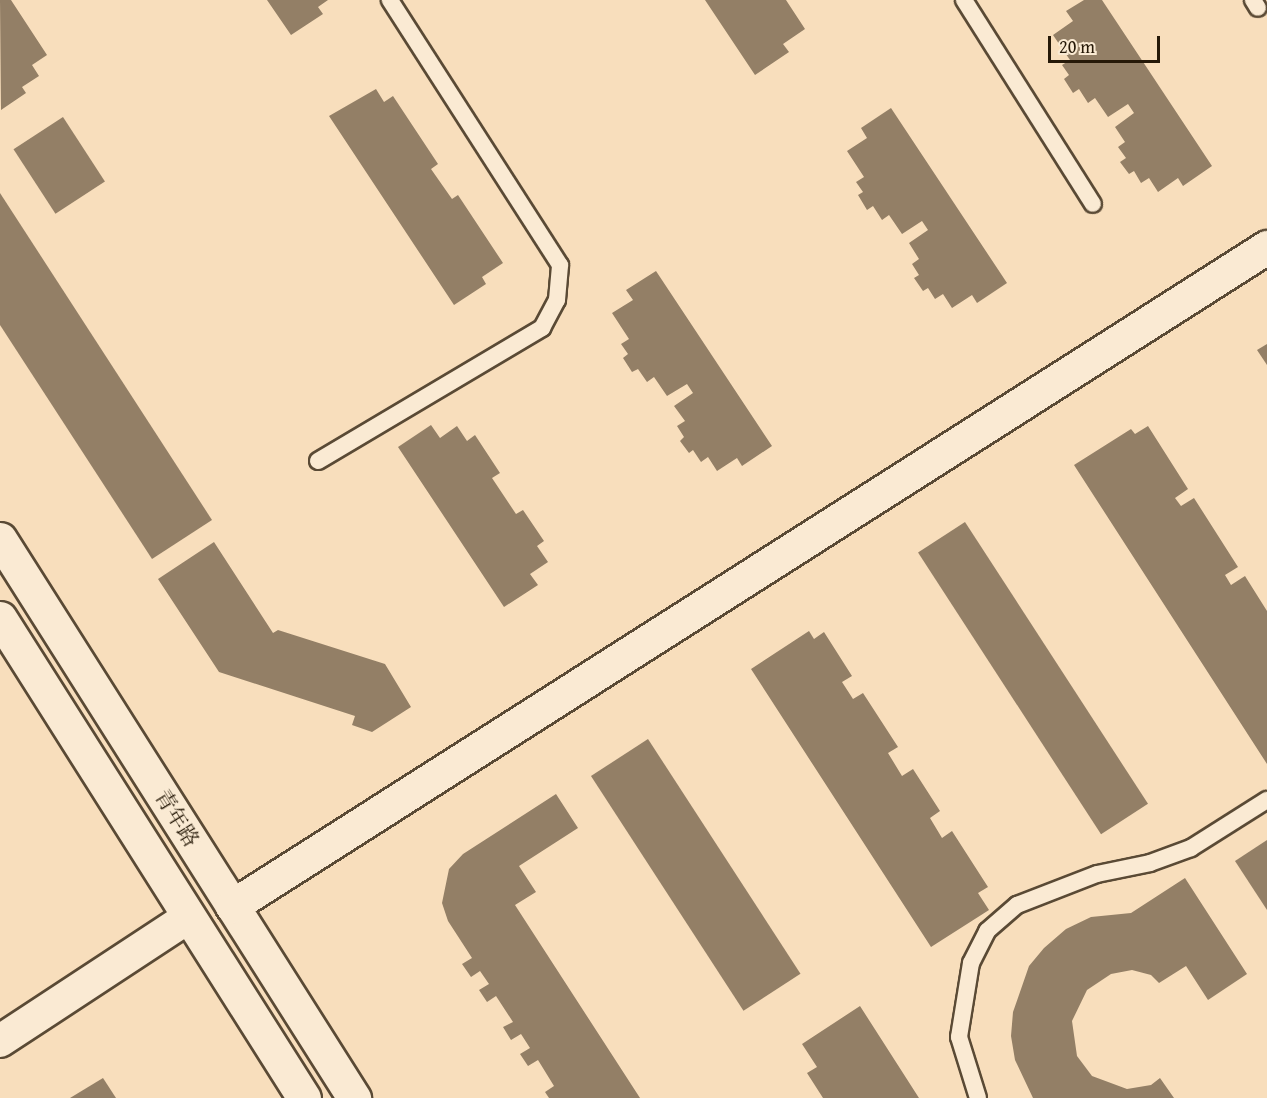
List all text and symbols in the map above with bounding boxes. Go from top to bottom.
scale bar [1051,24,1164,62]
text: 20 m [1059,33,1095,60]
street label: 青年路 [150,785,204,851]

